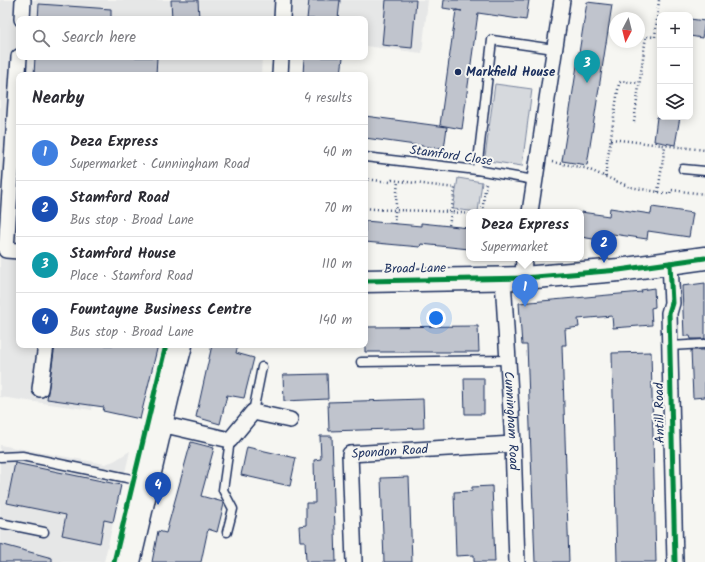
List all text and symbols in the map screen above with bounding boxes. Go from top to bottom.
north arrow [609,12,645,48]
map controls [657,12,693,120]
button: + [657,12,693,48]
search box [16,16,368,60]
text: Search here [62,26,136,50]
icon: search [30,27,52,49]
button: − [657,48,693,84]
pin: 3 [574,50,600,83]
place label: Markfield House [466,62,556,83]
marker: Markfield House [453,67,463,77]
button: layers [657,84,693,120]
text: Nearby [32,85,84,112]
text: 4 results [304,88,352,109]
text: Deza Express [70,130,158,154]
street label: Stamford Close [408,140,494,172]
text: 1 [43,142,47,163]
text: 40 m [323,142,352,163]
text: Supermarket · Cunningham Road [70,154,250,175]
text: Stamford Road [70,186,169,210]
text: 2 [41,198,49,219]
text: 70 m [324,198,352,219]
popup [466,209,584,261]
text: Bus stop · Broad Lane [70,210,194,231]
text: Deza Express [481,213,569,237]
pin: 2 [591,230,617,263]
text: Supermarket [481,237,548,258]
text: Stamford House [70,242,176,266]
text: 3 [41,254,49,275]
text: 110 m [322,254,352,275]
street label: Broad Lane [384,258,446,280]
text: Place · Stamford Road [70,266,193,287]
pin: 1 [512,274,538,307]
text: Fountayne Business Centre [70,298,252,322]
your location [426,308,446,328]
text: 4 [41,310,49,331]
text: 140 m [319,310,352,331]
text: Bus stop · Broad Lane [70,322,194,343]
street label: Cunningham Road [498,371,524,471]
street label: Antill Road [649,382,671,443]
street label: Spondon Road [351,439,429,464]
pin: 4 [145,472,171,505]

